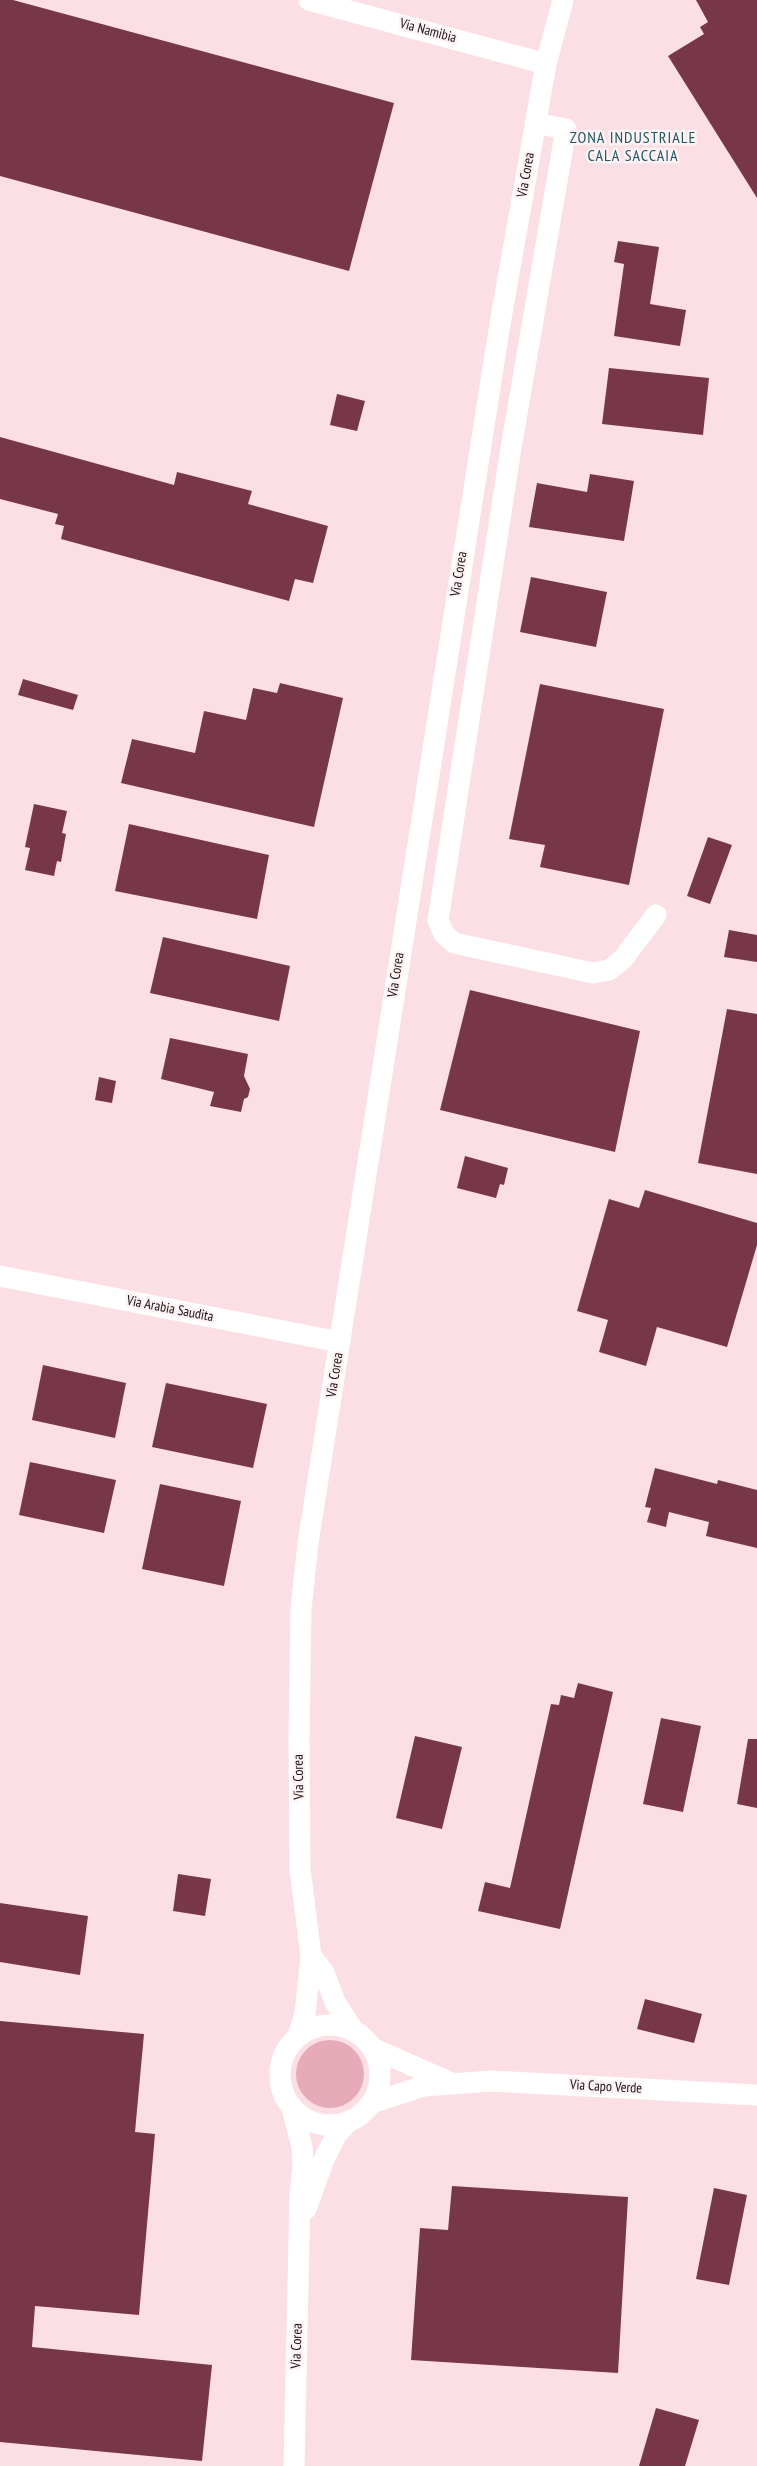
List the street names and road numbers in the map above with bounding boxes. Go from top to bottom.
street label: Via Namibia [398,15,458,47]
street label: Via Corea [514,151,538,199]
street label: Via Corea [447,550,471,598]
street label: Via Corea [384,951,408,999]
street label: Via Arabia Saudita [125,1292,215,1326]
street label: Via Corea [323,1351,347,1399]
street label: Via Corea [290,1754,308,1800]
street label: Via Capo Verde [569,2077,643,2097]
street label: Via Corea [288,2323,306,2369]

